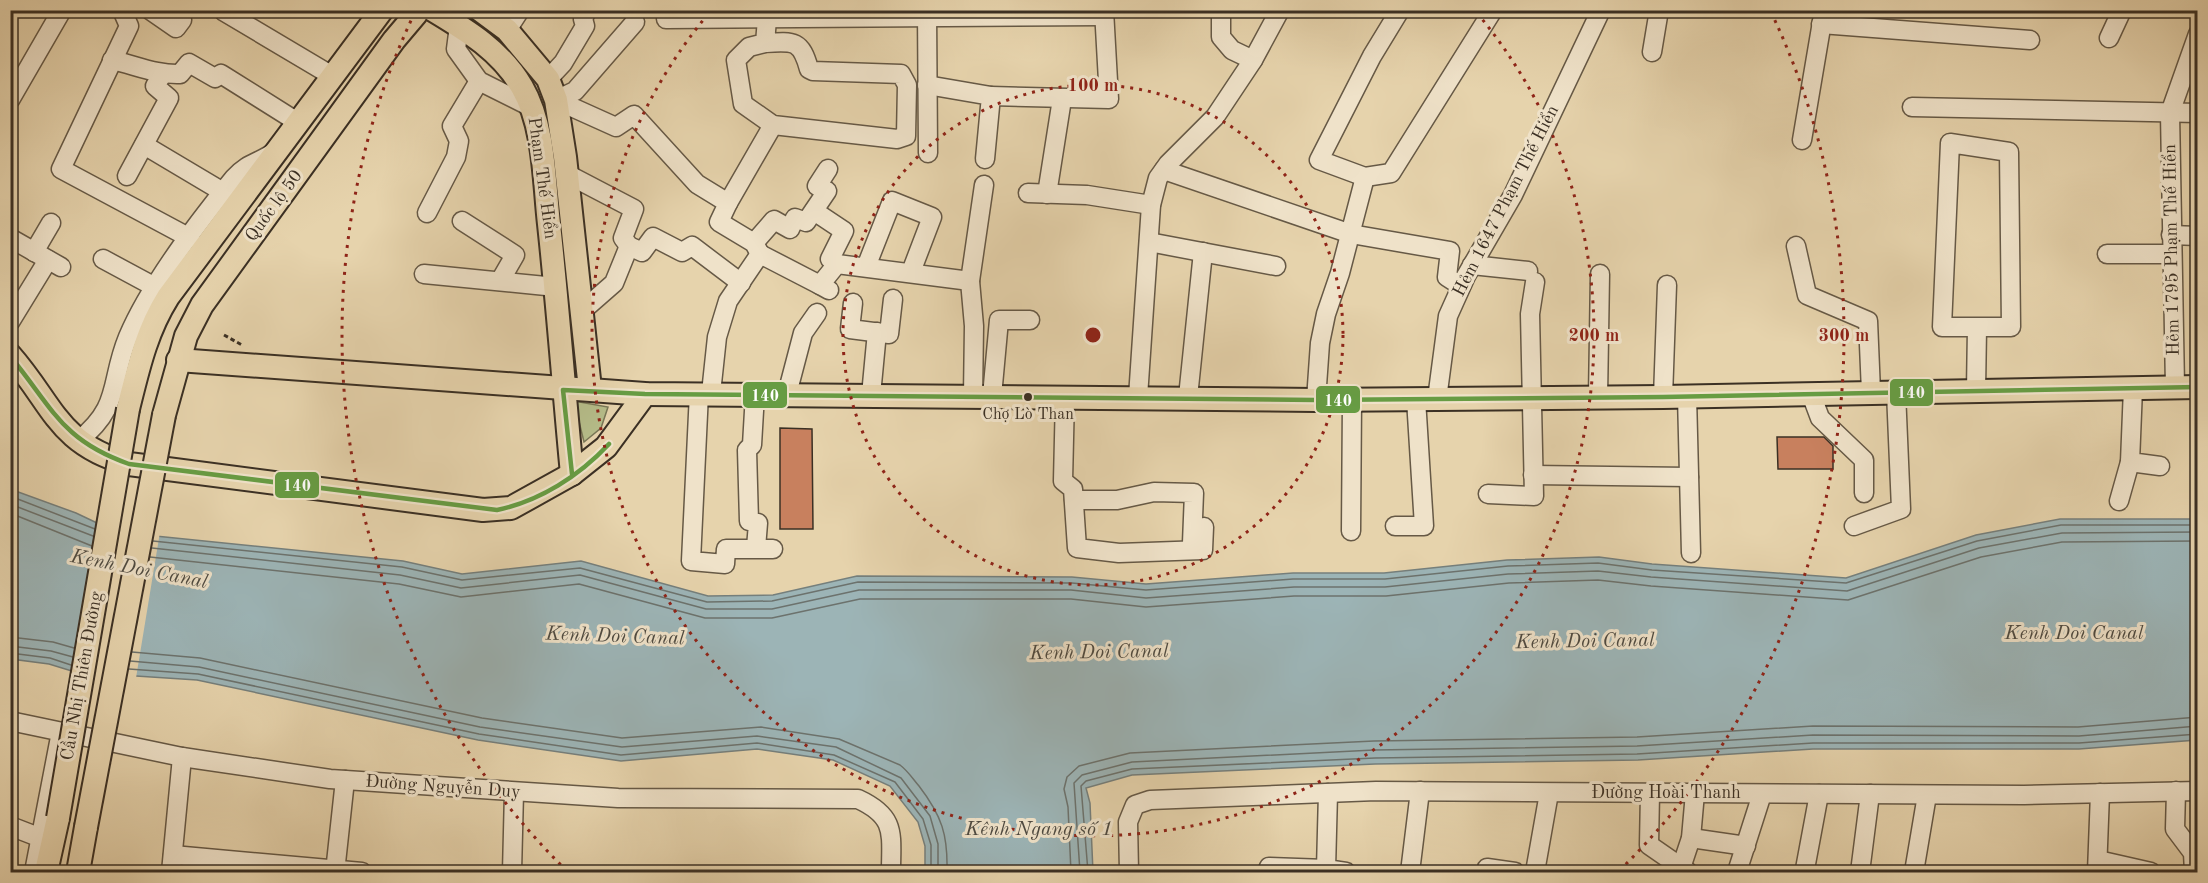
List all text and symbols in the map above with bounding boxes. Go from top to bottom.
text: 100 m [1068,77,1118,95]
street label: Hẻm 1647 Phạm Thế Hiển [1448,101,1562,299]
street label: Phạm Thế Hiển [525,115,562,241]
street label: Hẻm 1795 Phạm Thế Hiển [2159,144,2183,356]
street label: Quốc lộ 50 [241,166,306,245]
centre of rings [1083,325,1103,345]
text: 200 m [1569,327,1619,345]
text: 300 m [1819,327,1869,345]
line badge: 140 [1889,378,1934,407]
line badge: 140 [742,381,788,409]
line badge: 140 [1315,385,1361,414]
text: 140 [1897,386,1925,402]
text: 140 [751,389,779,405]
marker: Chợ Lò Than [1022,391,1034,403]
text: 140 [1324,394,1352,410]
place label: Chợ Lò Than [982,407,1074,423]
line badge: 140 [274,471,320,499]
text: 140 [283,479,311,495]
water label: Kenh Doi Canal [68,547,209,593]
street label: Cầu Nhị Thiên Đường [55,589,106,762]
water label: Kenh Doi Canal [2003,624,2144,644]
water label: Kenh Doi Canal [544,625,685,649]
water label: Kenh Doi Canal [1514,631,1655,653]
water label: Kenh Doi Canal [1028,642,1169,664]
street label: Đường Nguyễn Duy [365,771,522,801]
street label: Đường Hoài Thanh [1591,784,1741,802]
water label: Kênh Ngang số 1 [964,820,1113,840]

